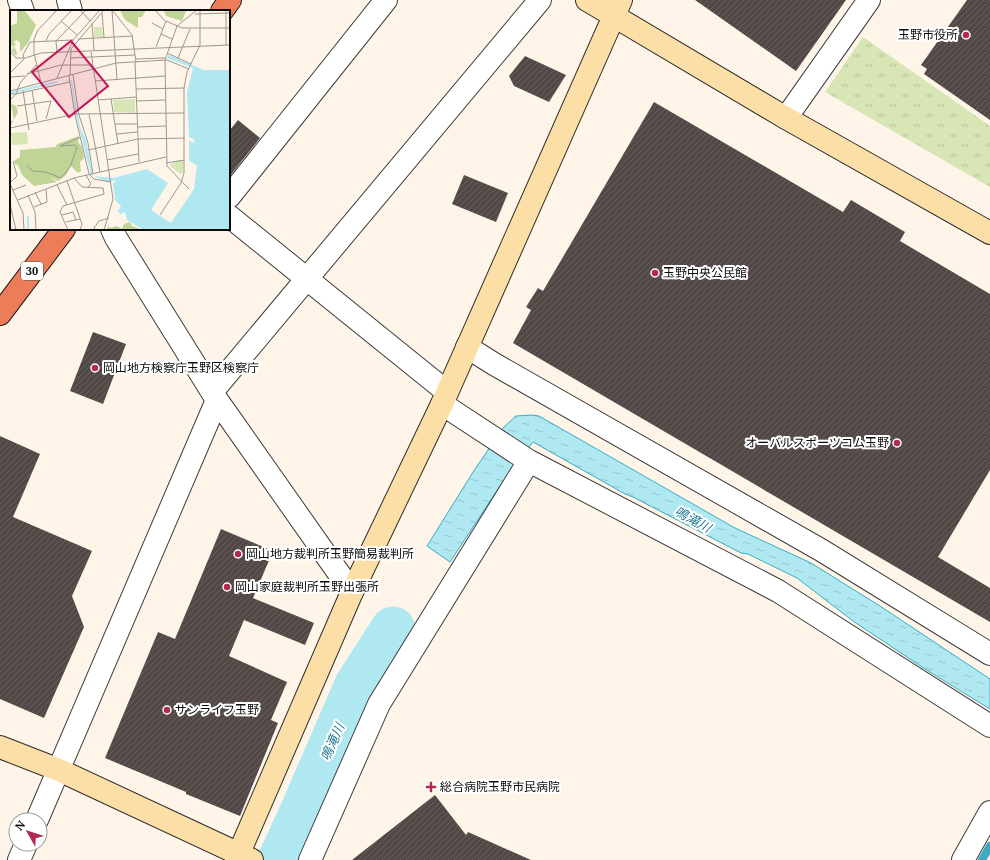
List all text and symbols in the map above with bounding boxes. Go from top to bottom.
inset map [10,10,230,230]
place label: 玉野市役所 [898,26,958,43]
marker: 玉野市役所 [961,30,971,40]
road number: 30 [21,262,43,280]
place label: 玉野中央公民館 [663,264,747,281]
marker: 玉野中央公民館 [650,268,660,278]
place label: 岡山地方検察庁玉野区検察庁 [103,359,259,376]
marker: 岡山地方検察庁玉野区検察庁 [90,363,100,373]
place label: オーバルスポーツコム玉野 [745,434,889,451]
marker: オーバルスポーツコム玉野 [892,438,902,448]
water label: 鳴滝川 [672,502,716,537]
place label: 岡山地方裁判所玉野簡易裁判所 [246,545,414,562]
marker: 岡山地方裁判所玉野簡易裁判所 [233,549,243,559]
place label: 岡山家庭裁判所玉野出張所 [235,578,379,595]
marker: 岡山家庭裁判所玉野出張所 [222,582,232,592]
place label: サンライフ玉野 [175,701,259,718]
marker: サンライフ玉野 [162,705,172,715]
water label: 鳴滝川 [316,719,349,763]
place label: 総合病院玉野市民病院 [440,778,560,795]
marker: 総合病院玉野市民病院 [425,781,437,793]
north arrow [8,812,48,852]
text: N [11,817,29,833]

